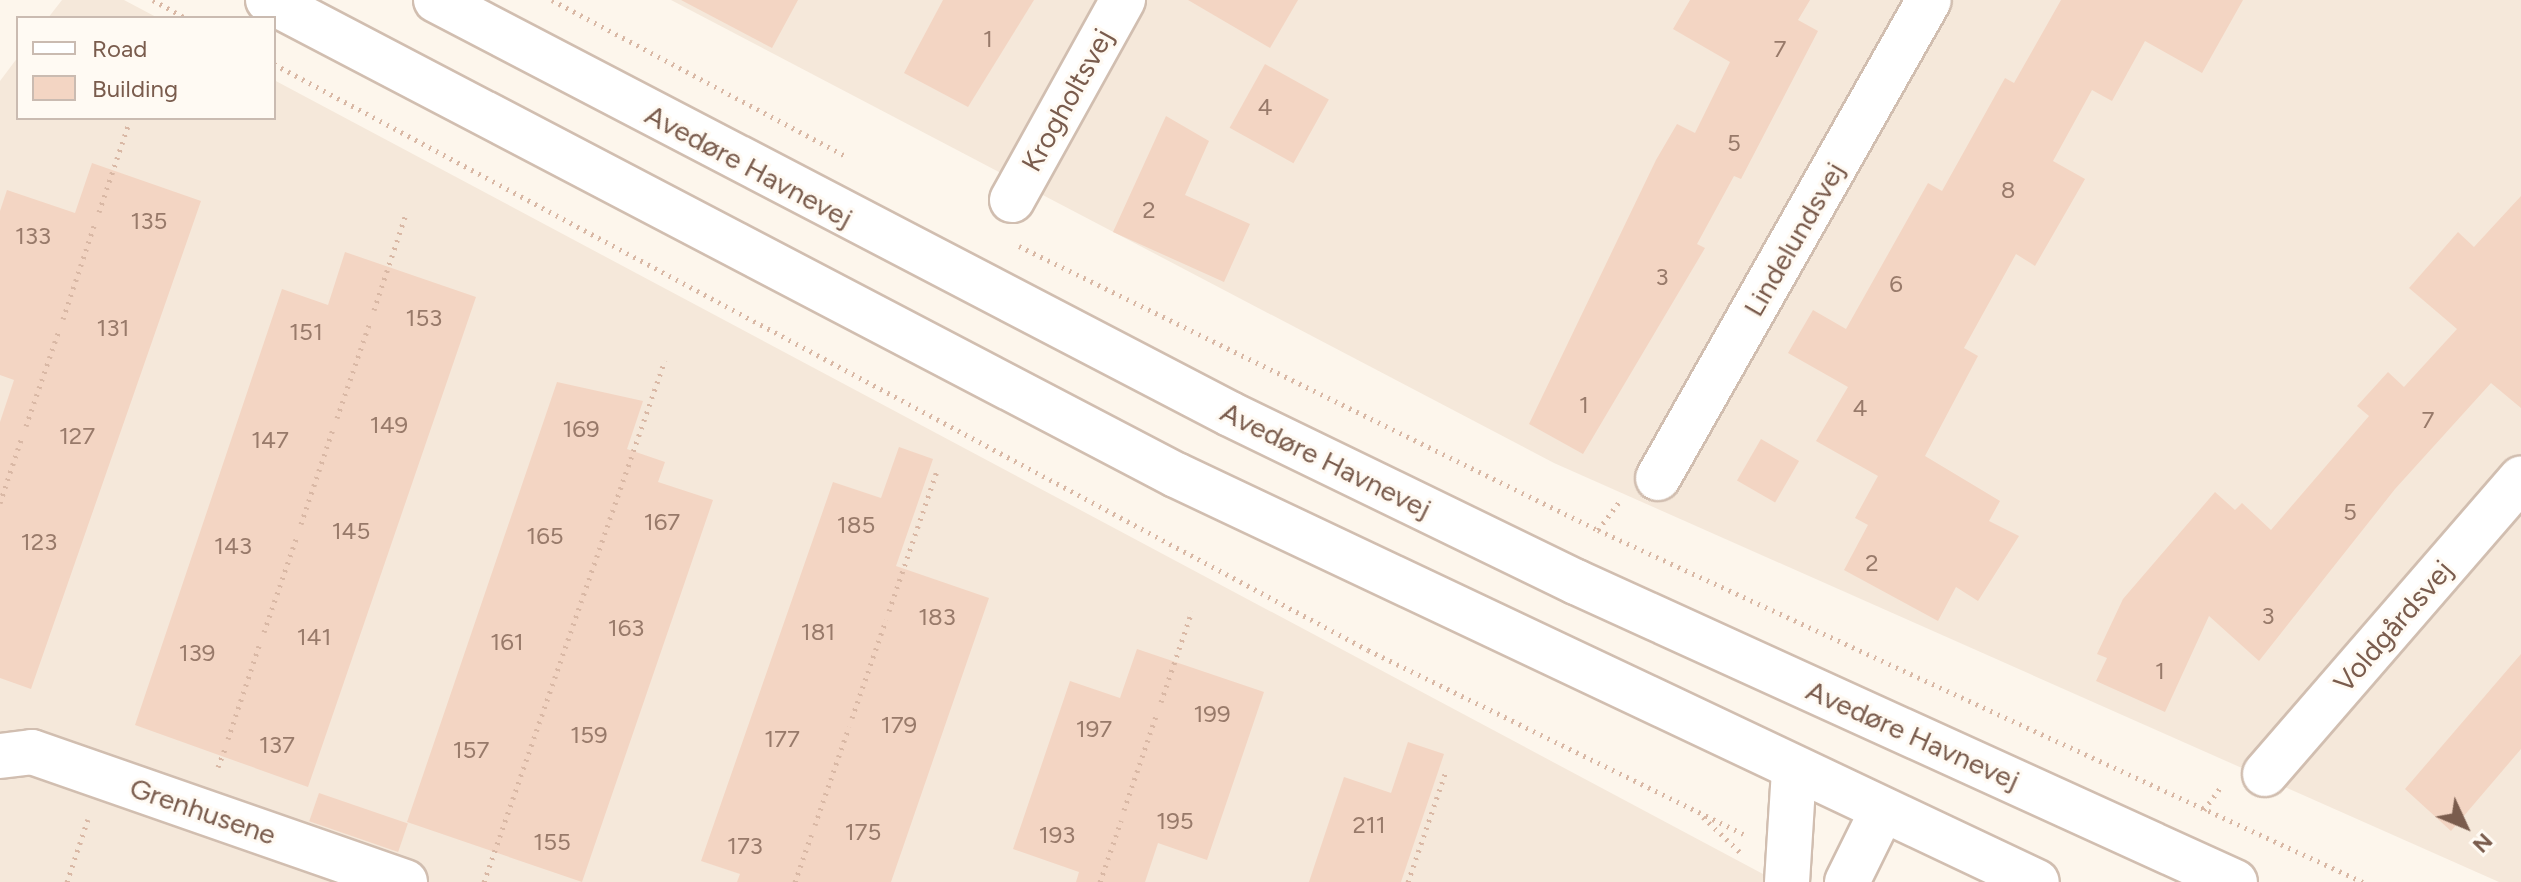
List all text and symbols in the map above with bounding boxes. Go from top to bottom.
legend [16,16,276,120]
street label: Krogholtsvej [1014,23,1120,177]
house number: 1 [983,25,993,53]
text: Road [92,34,147,63]
house number: 7 [1774,35,1786,63]
text: Building [92,74,178,103]
house number: 4 [1258,93,1272,121]
street label: Avedøre Havnevej [640,97,858,235]
house number: 5 [1727,129,1741,157]
street label: Lindelundsvej [1736,156,1852,322]
house number: 8 [2001,176,2015,204]
house number: 2 [1142,196,1156,224]
house number: 135 [131,207,167,235]
house number: 133 [15,222,51,250]
house number: 3 [1655,263,1669,291]
house number: 6 [1889,270,1903,298]
house number: 153 [406,304,442,332]
house number: 131 [97,314,129,342]
house number: 151 [289,318,323,346]
house number: 1 [1579,391,1589,419]
house number: 4 [1853,394,1867,422]
street label: Avedøre Havnevej [1215,395,1437,525]
house number: 7 [2422,406,2434,434]
house number: 149 [370,411,408,439]
house number: 169 [562,415,600,443]
house number: 127 [59,422,95,450]
house number: 147 [251,426,289,454]
house number: 5 [2343,498,2357,526]
house number: 167 [644,508,680,536]
house number: 185 [837,511,875,539]
house number: 145 [332,517,370,545]
house number: 165 [526,522,564,550]
house number: 123 [21,528,57,556]
house number: 143 [214,532,252,560]
house number: 2 [1865,549,1879,577]
street label: Voldgårdsvej [2327,553,2459,699]
house number: 3 [2261,602,2275,630]
house number: 183 [918,603,956,631]
house number: 163 [608,614,644,642]
house number: 181 [801,618,835,646]
house number: 141 [297,623,331,651]
house number: 161 [490,628,524,656]
house number: 139 [179,639,215,667]
house number: 1 [2155,657,2165,685]
street label: Avedøre Havnevej [1801,673,2025,797]
house number: 199 [1193,700,1231,728]
house number: 179 [881,711,917,739]
house number: 197 [1076,715,1112,743]
house number: 159 [570,721,608,749]
house number: 177 [764,725,800,753]
house number: 137 [259,731,295,759]
house number: 157 [453,736,489,764]
street label: Grenhusene [126,770,280,852]
north arrow [2425,786,2505,866]
house number: 195 [1156,807,1194,835]
house number: 211 [1352,811,1386,839]
house number: 175 [845,818,881,846]
house number: 193 [1039,821,1075,849]
house number: 155 [533,828,571,856]
text: N [2467,828,2498,859]
house number: 173 [727,832,763,860]

